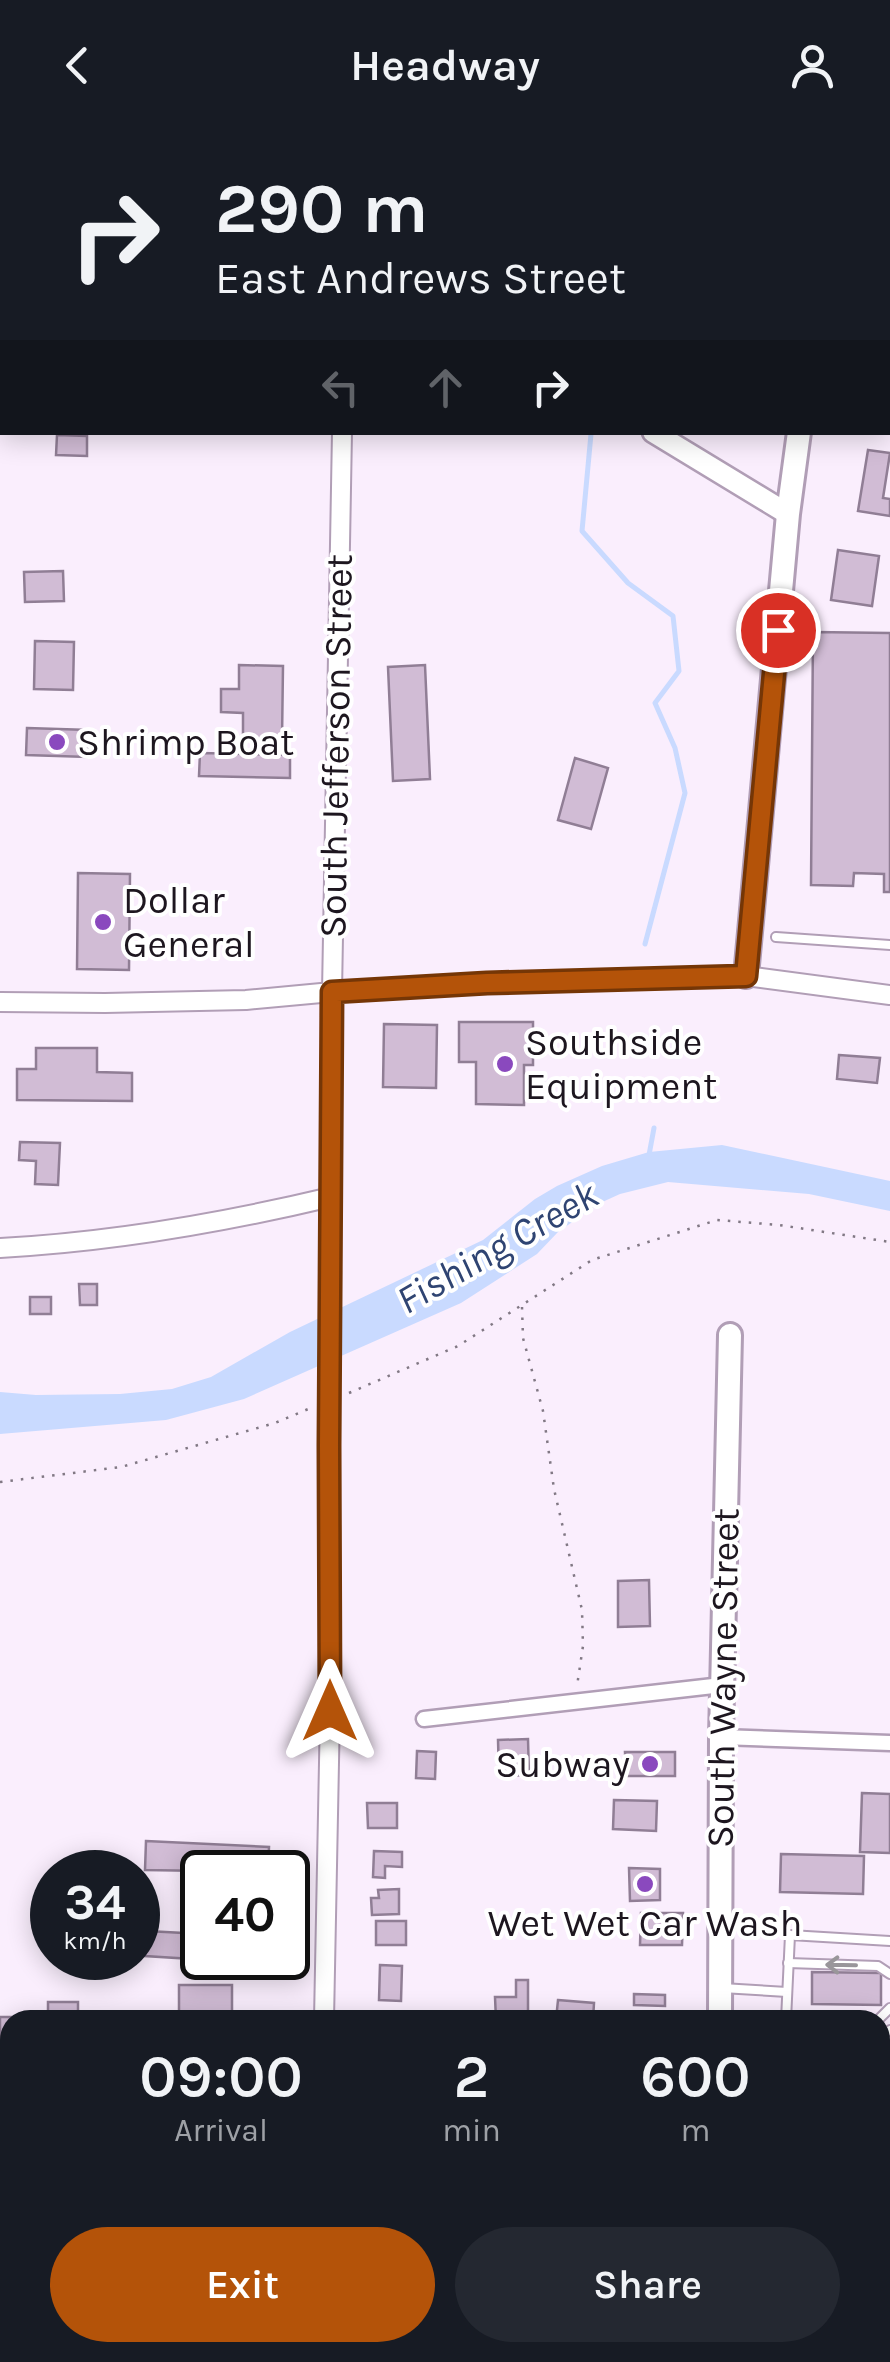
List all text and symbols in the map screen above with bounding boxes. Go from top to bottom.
icon: back [50,38,105,93]
icon: person [785,38,840,93]
text: Headway [350,39,540,91]
text: 290 m [215,168,428,250]
icon: right [50,170,180,300]
text: East Andrews Street [215,252,626,304]
icon: left [313,360,368,415]
icon: ahead [418,360,473,415]
icon: right [523,360,578,415]
street label: South Jefferson Street [310,554,362,938]
pin [736,588,821,673]
icon: arrive [751,603,806,658]
place label: Shrimp Boat [77,720,294,765]
marker: Shrimp Boat [46,731,68,753]
place label: Dollar General [123,878,255,967]
marker: Dollar General [92,911,114,933]
place label: Southside Equipment [525,1020,717,1109]
marker: Southside Equipment [494,1053,516,1075]
water label: Fishing Creek [388,1170,607,1324]
street label: South Wayne Street [698,1508,748,1848]
position arrow [278,1659,382,1763]
place label: Subway [495,1742,630,1787]
marker: Subway [639,1753,661,1775]
speed limit sign: 40 [180,1850,310,1980]
text: 34 [65,1873,125,1932]
marker: Wet Wet Car Wash [634,1873,656,1895]
place label: Wet Wet Car Wash [488,1901,802,1946]
text: km/h [63,1926,127,1955]
one-way arrow [825,1955,857,1974]
text: 09:00 [139,2042,303,2112]
text: 2 [454,2042,489,2112]
text: 600 [640,2042,751,2112]
text: Arrival [174,2112,268,2149]
text: min [442,2112,501,2149]
text: m [680,2112,710,2149]
button: Exit [50,2227,435,2342]
button: Share [455,2227,840,2342]

